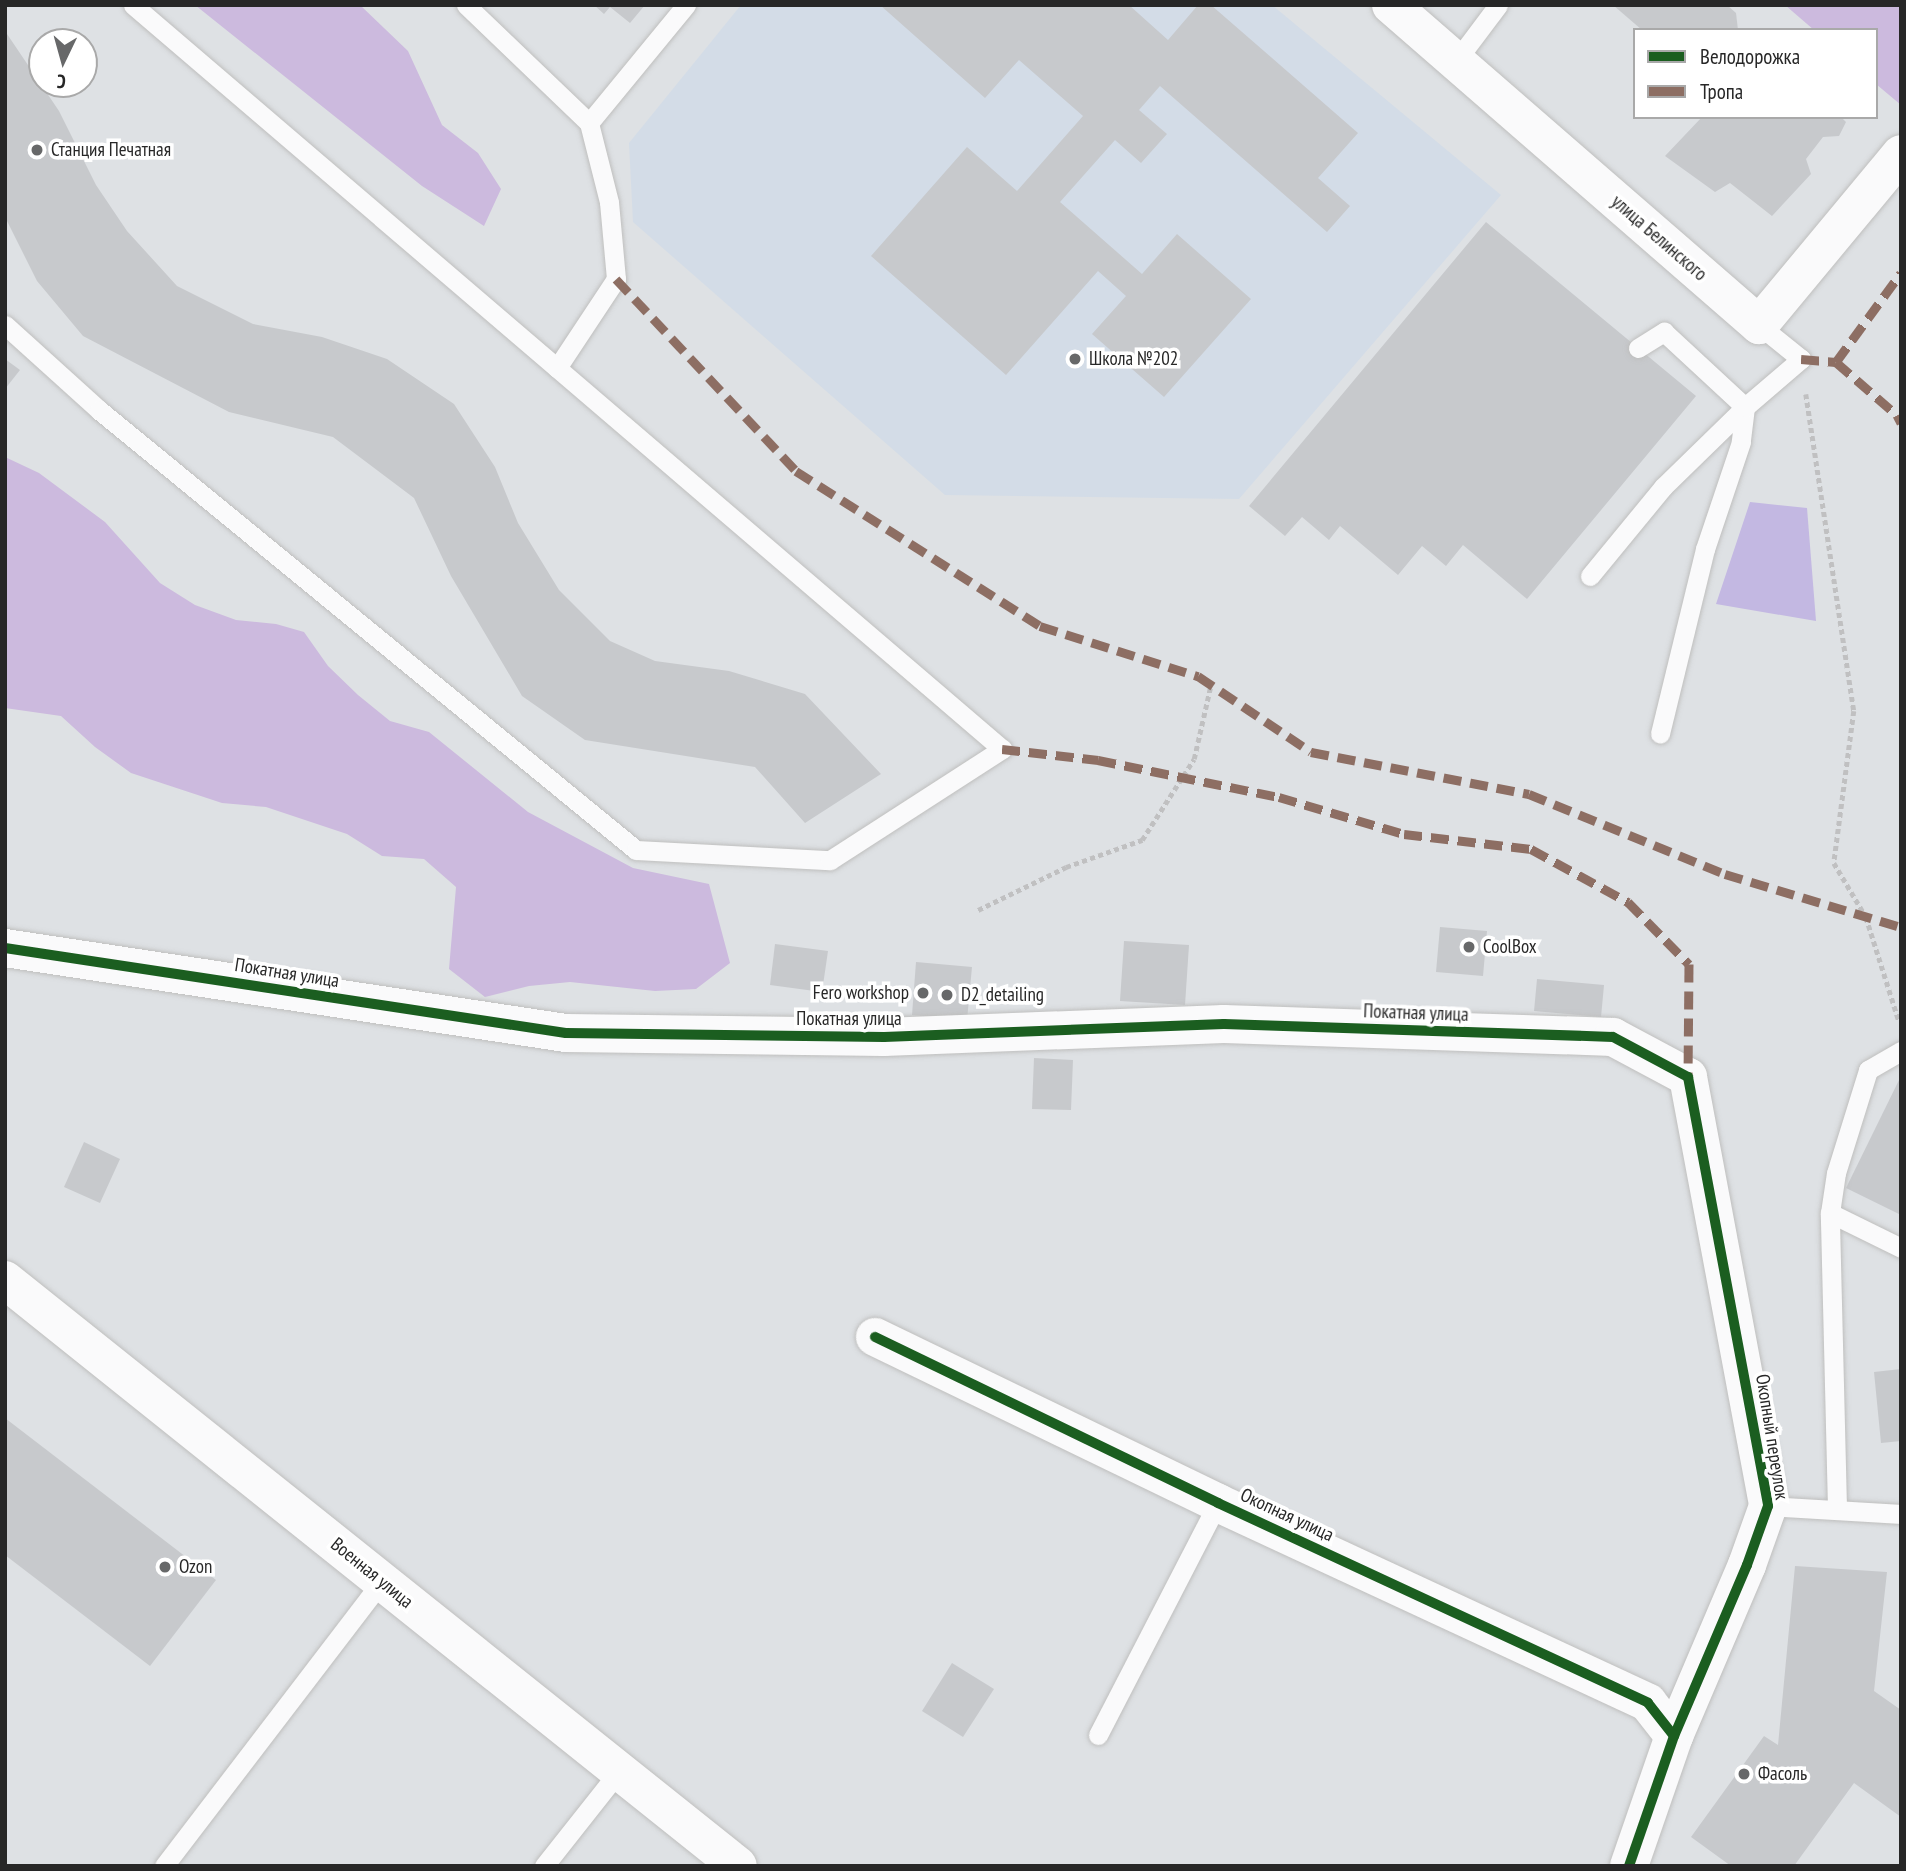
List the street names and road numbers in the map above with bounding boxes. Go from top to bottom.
street label: улица Белинского [1607,190,1711,286]
street label: Покатная улица [233,953,341,993]
street label: Покатная улица [1363,1000,1469,1026]
street label: Покатная улица [796,1008,902,1030]
street label: Окопный переулок [1751,1373,1793,1501]
street label: Окопная улица [1237,1483,1337,1547]
street label: Военная улица [326,1533,418,1613]

